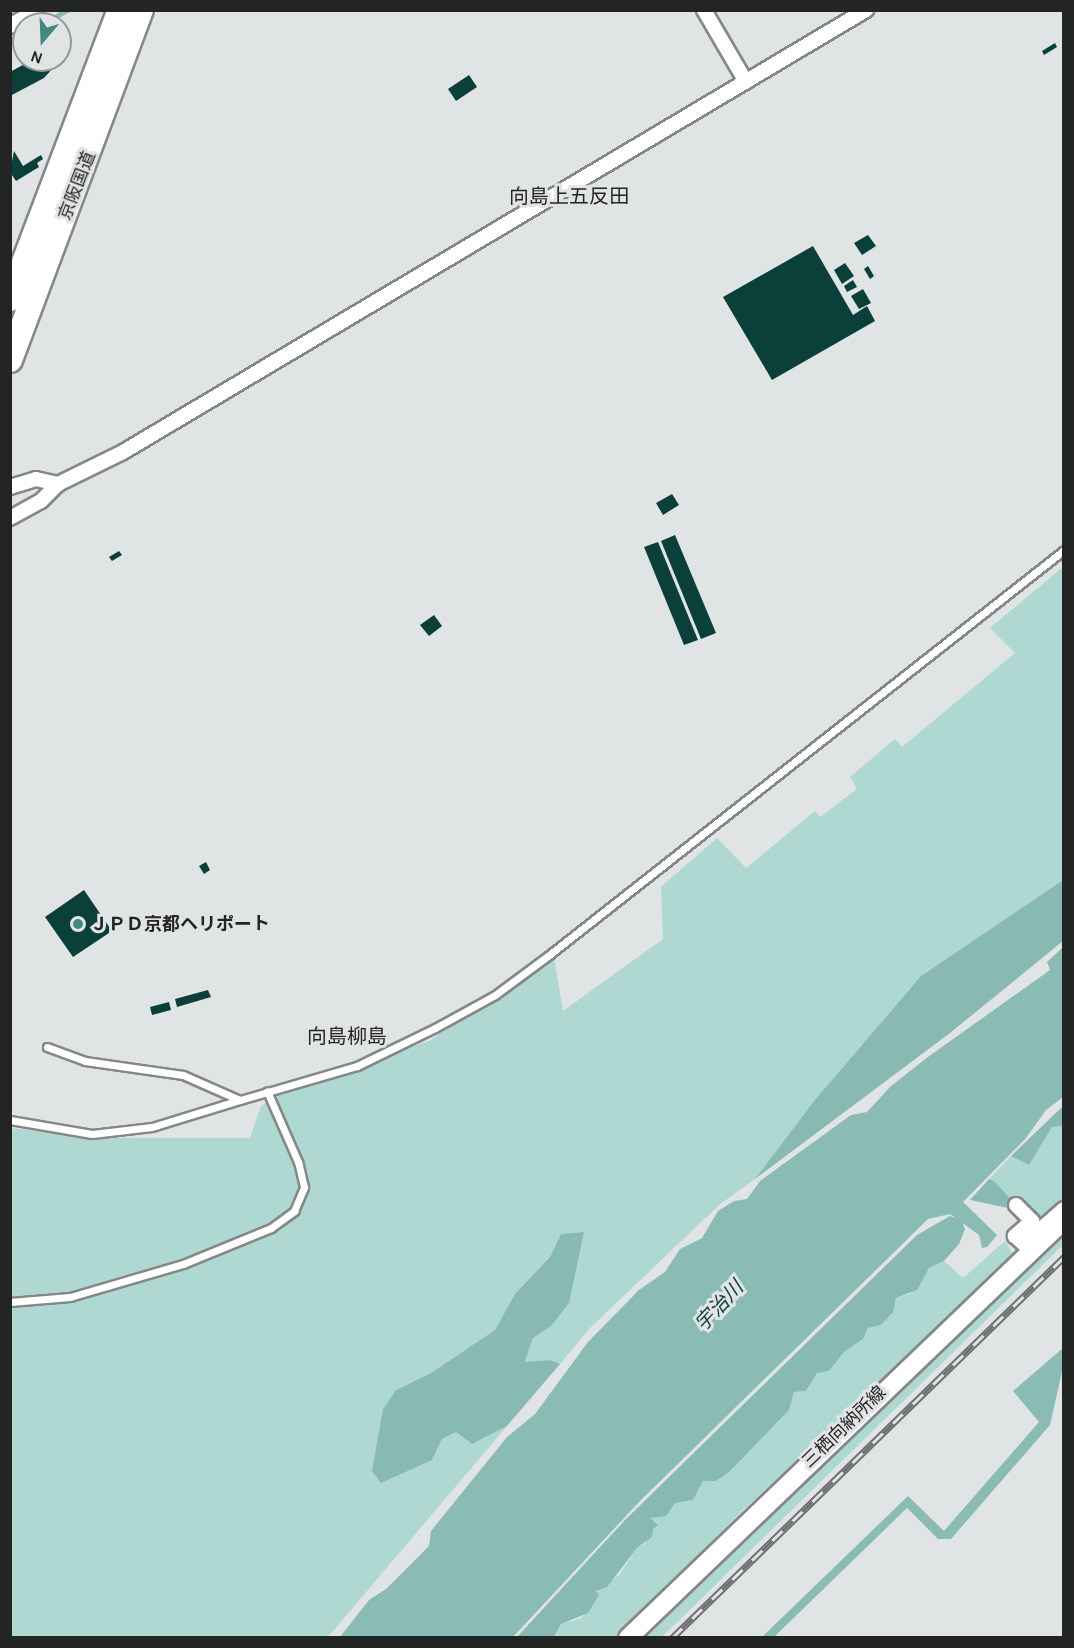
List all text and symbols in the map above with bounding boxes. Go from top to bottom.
north arrow [12,12,72,72]
text: N [28,47,45,68]
street label: 京阪国道 [54,149,100,223]
district label: 向島上五反田 [509,184,629,208]
place label: ＪＰＤ京都ヘリポート [90,913,270,935]
marker: ＪＰＤ京都ヘリポート [71,917,85,931]
district label: 向島柳島 [307,1024,387,1048]
water label: 宇治川 [690,1276,748,1336]
street label: 三栖向納所線 [798,1382,890,1472]

